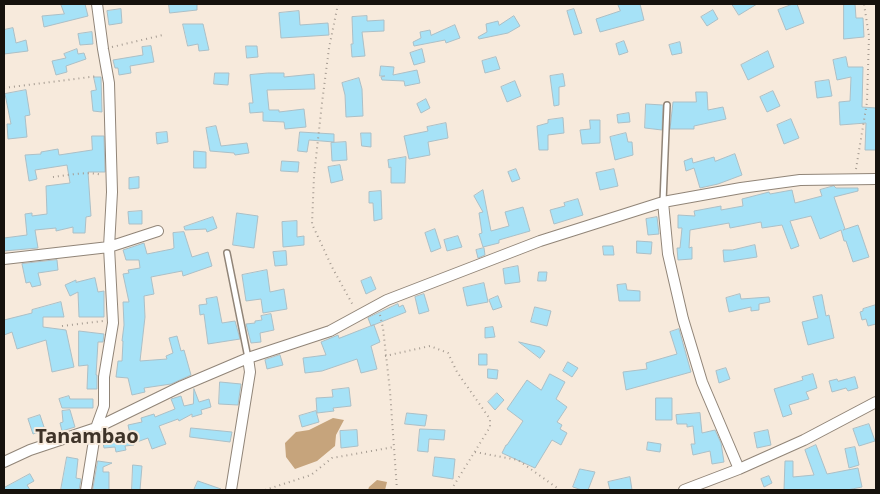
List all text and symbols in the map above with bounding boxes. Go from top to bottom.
district label: Tanambao [35,425,139,449]

